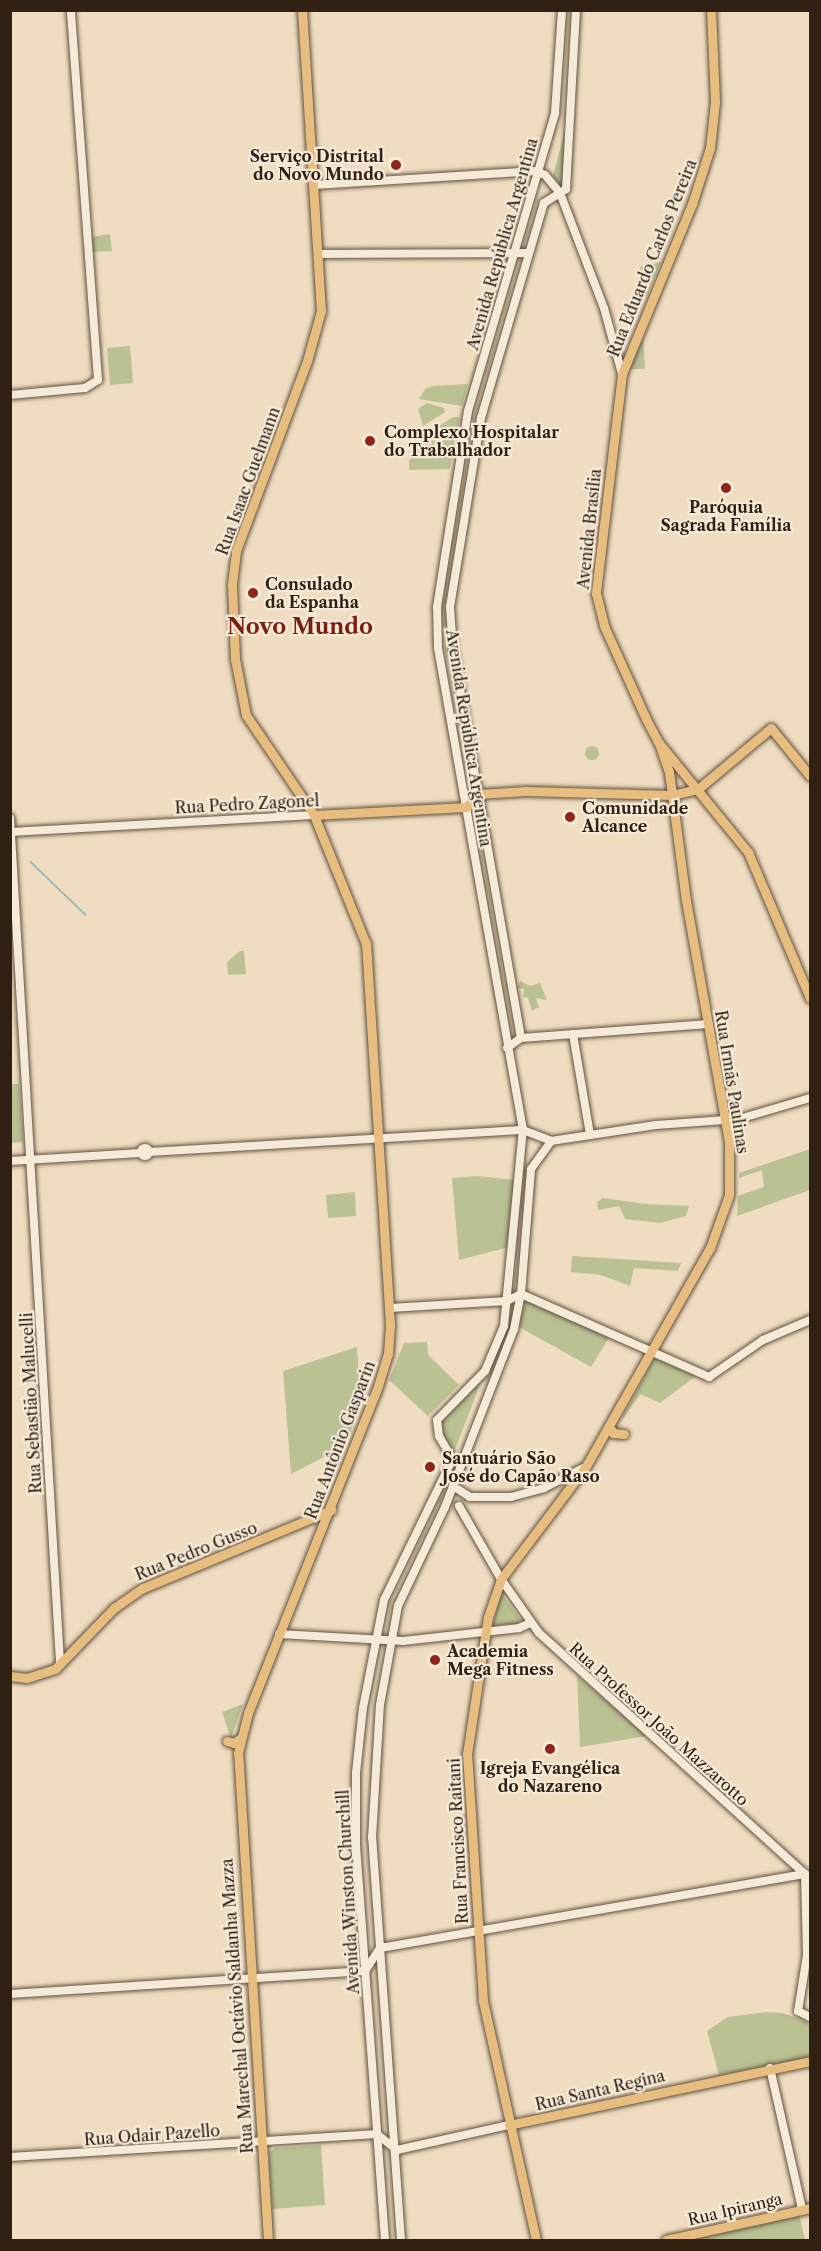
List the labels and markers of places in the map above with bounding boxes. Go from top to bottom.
place label: Serviço Distrital do Novo Mundo [250,146,384,184]
marker: Serviço Distrital do Novo Mundo [389,158,403,172]
place label: Complexo Hospitalar do Trabalhador [384,422,559,460]
marker: Complexo Hospitalar do Trabalhador [361,432,379,450]
marker: Paróquia Sagrada Família [719,481,733,495]
place label: Paróquia Sagrada Família [660,497,792,535]
place label: Consulado da Espanha [265,574,359,612]
marker: Consulado da Espanha [246,586,260,600]
place label: Comunidade Alcance [582,798,688,836]
marker: Comunidade Alcance [563,810,577,824]
place label: Santuário São José do Capão Raso [442,1448,600,1486]
marker: Santuário São José do Capão Raso [423,1460,437,1474]
place label: Academia Mega Fitness [447,1641,554,1679]
marker: Academia Mega Fitness [428,1653,442,1667]
marker: Igreja Evangélica do Nazareno [543,1742,557,1756]
place label: Igreja Evangélica do Nazareno [480,1758,620,1796]

